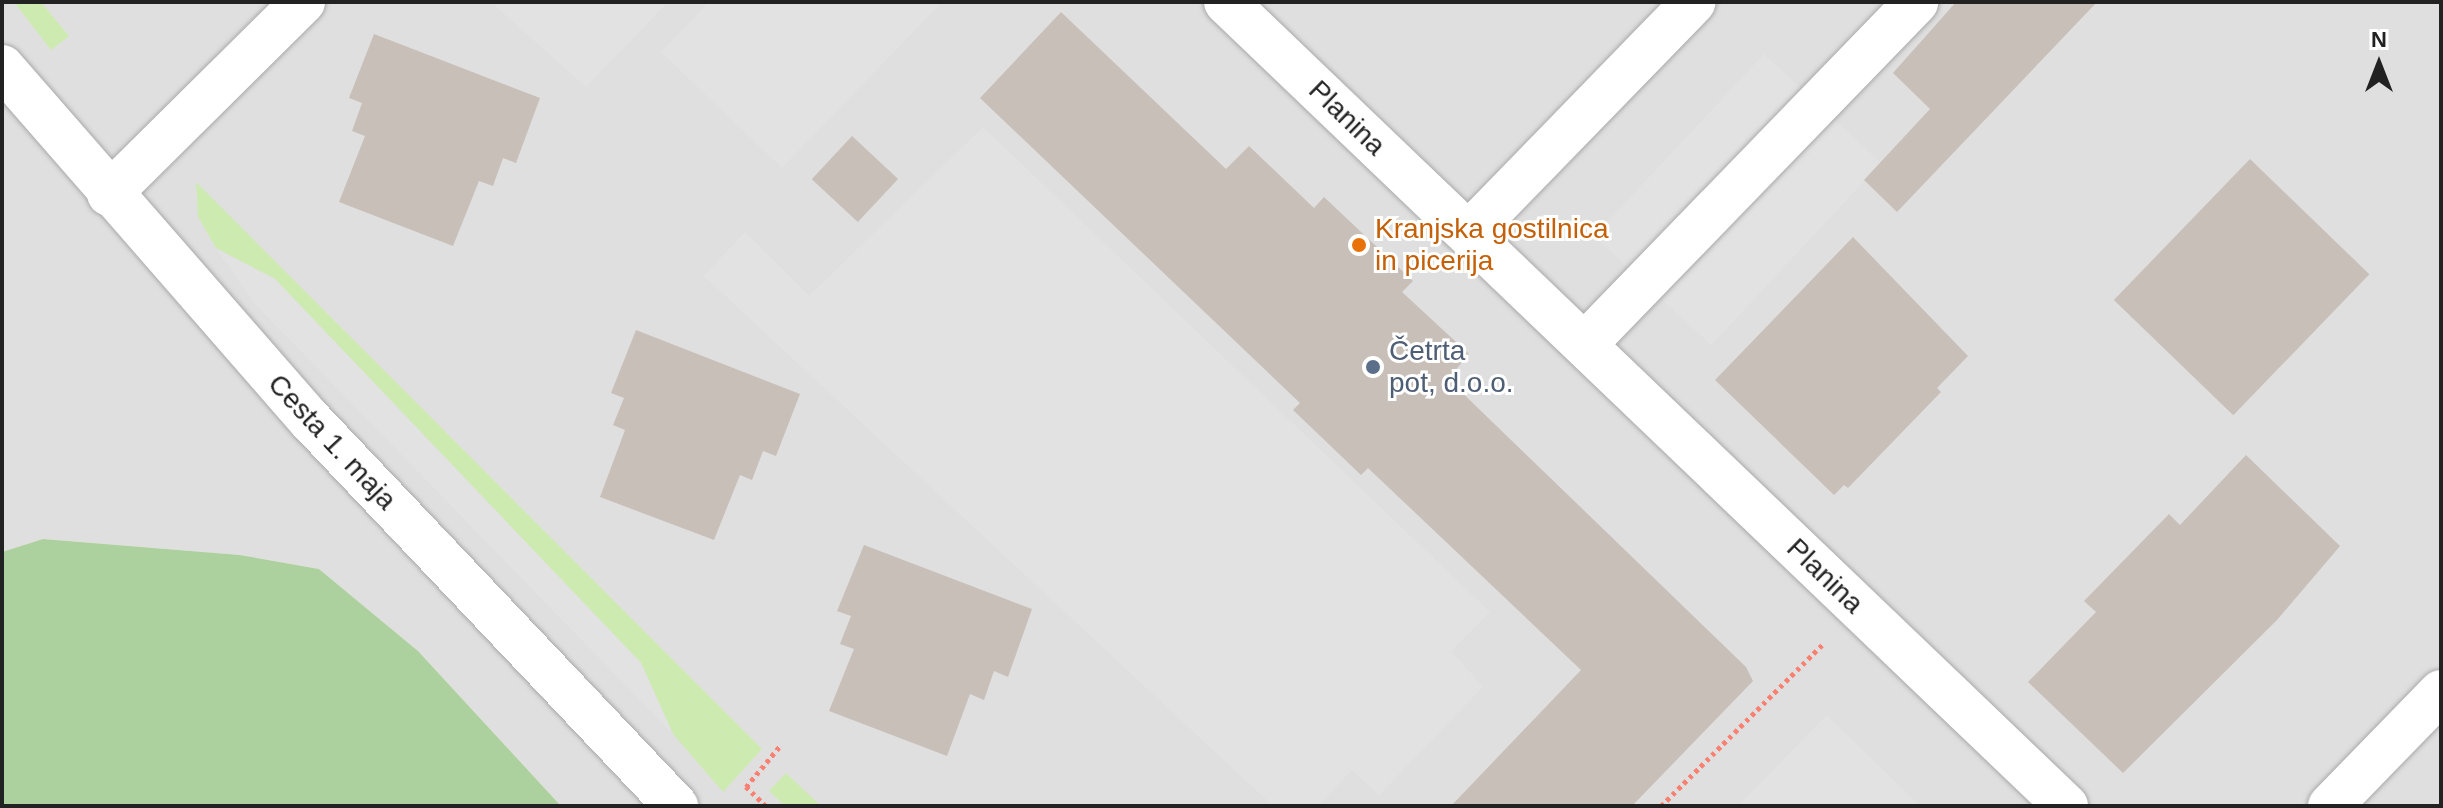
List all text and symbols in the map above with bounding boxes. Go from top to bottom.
north arrow [2339,24,2419,104]
text: N [2371,27,2387,52]
street label: Planina [1302,73,1392,163]
place label: Kranjska gostilnica in picerija [1375,212,1608,278]
marker: Kranjska gostilnica in picerija [1350,236,1368,254]
place label: Četrta pot, d.o.o. [1389,334,1514,400]
marker: Četrta pot, d.o.o. [1364,358,1382,376]
street label: Cesta 1. maja [261,367,403,517]
street label: Planina [1780,531,1870,621]

